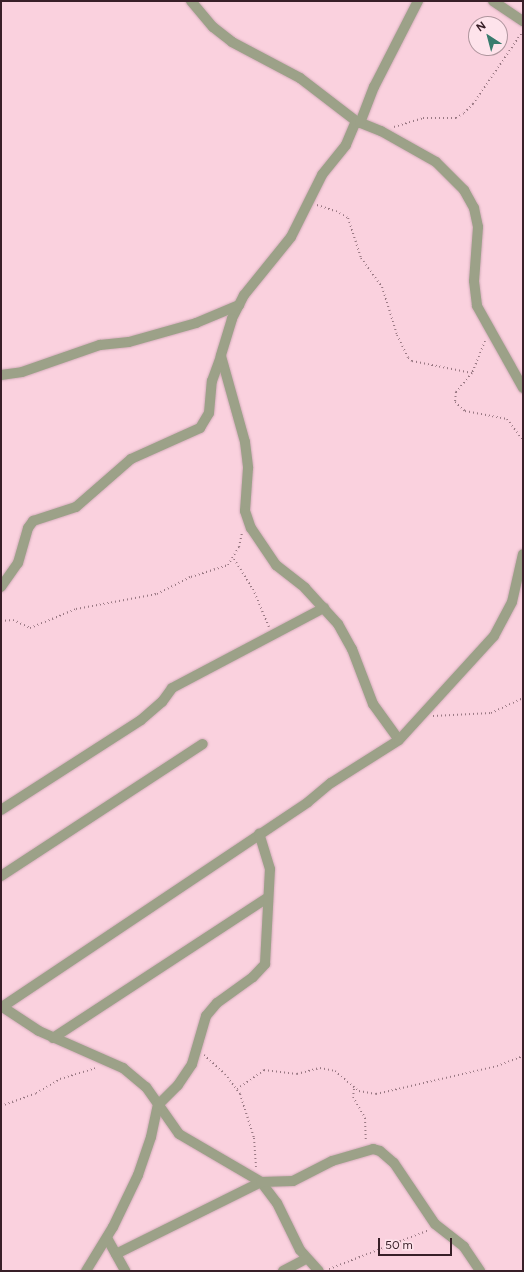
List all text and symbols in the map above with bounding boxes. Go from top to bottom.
north arrow [468,16,508,56]
text: N [474,19,488,34]
scale bar [380,1230,454,1256]
text: 50 m [385,1238,413,1252]

